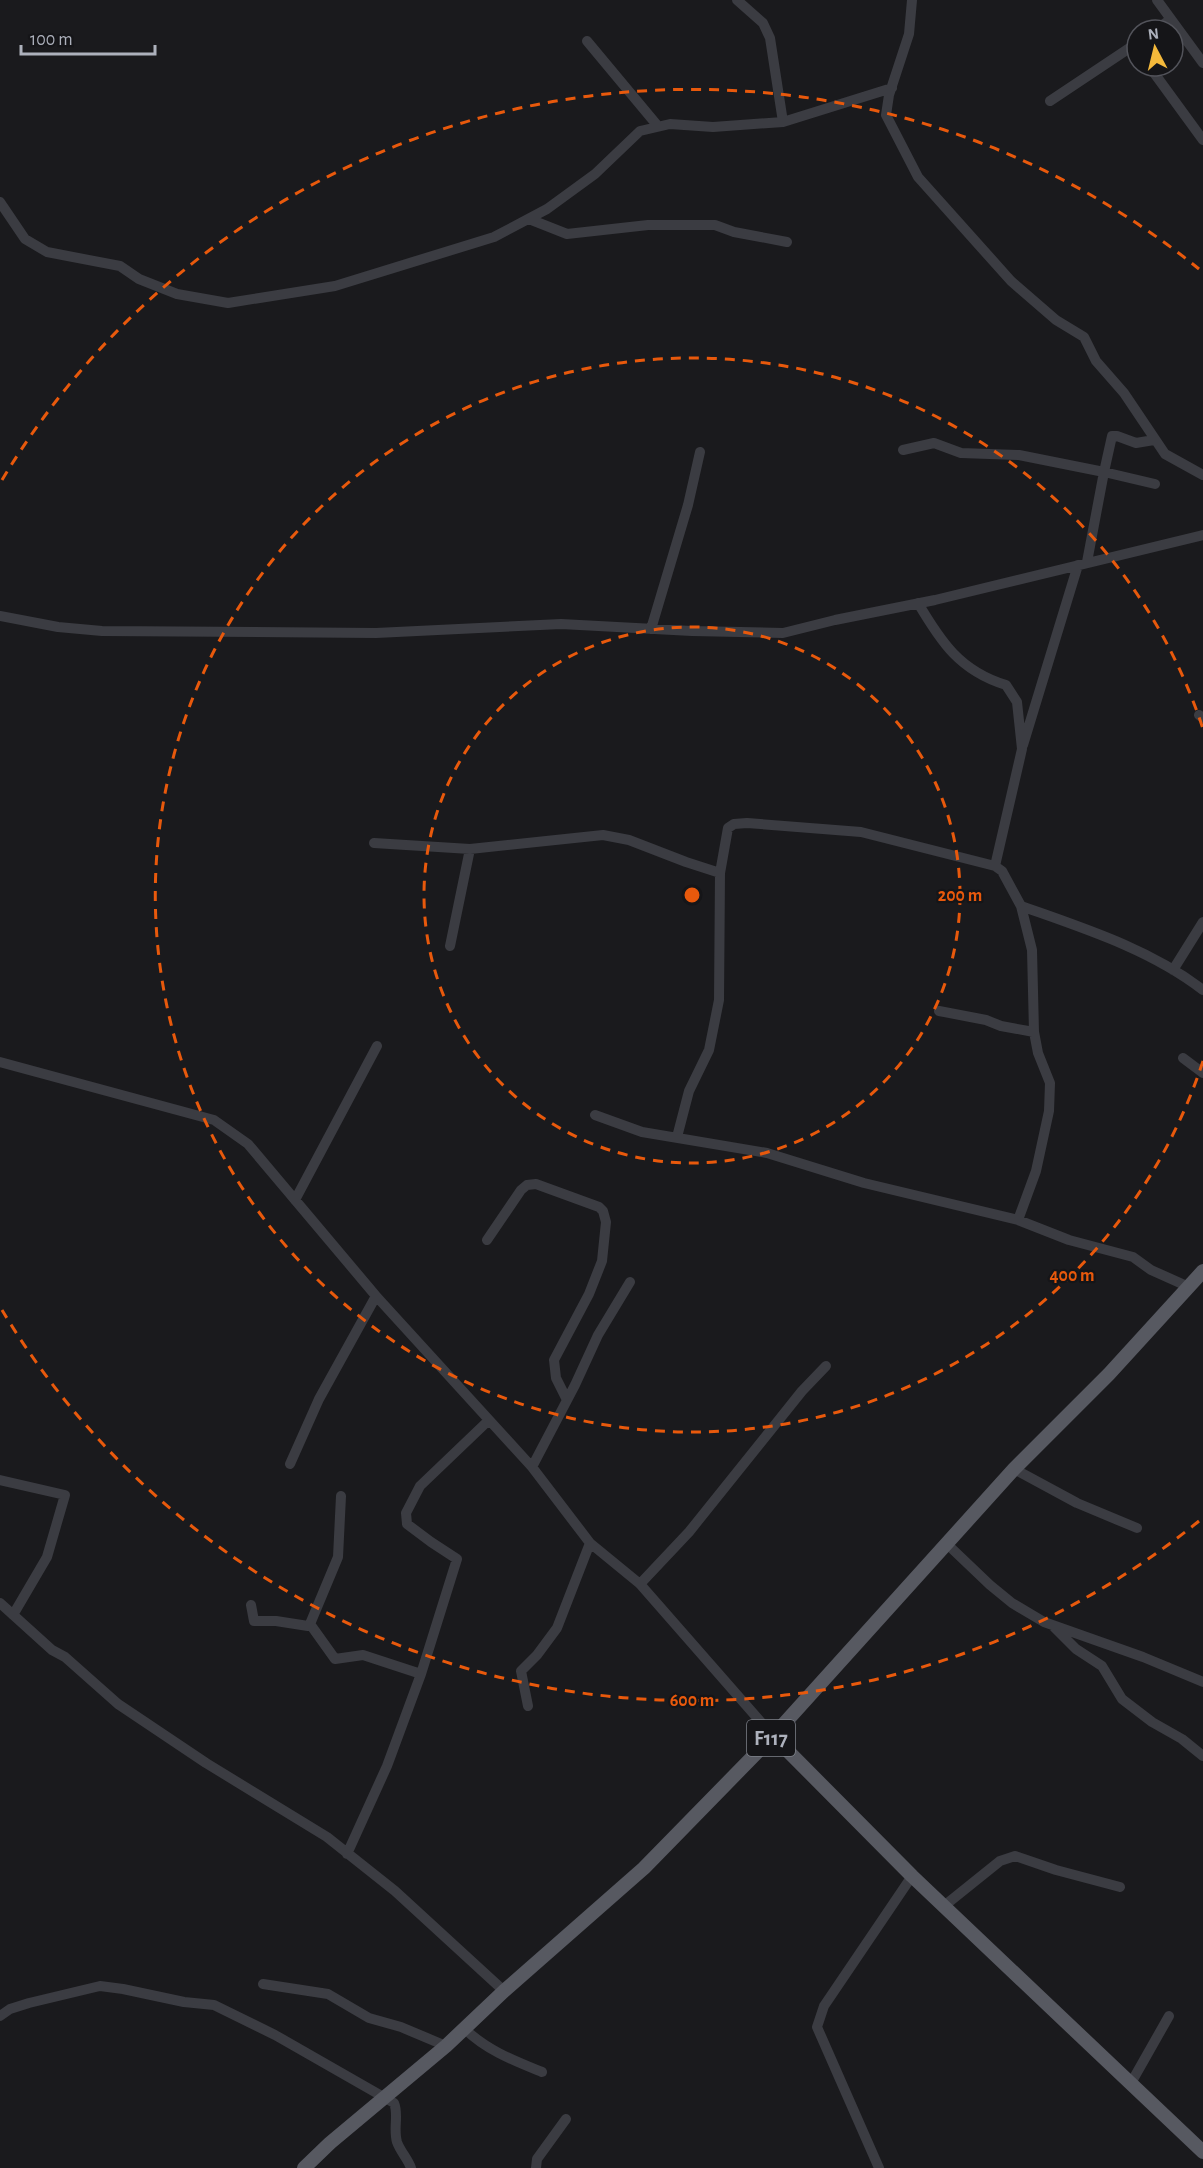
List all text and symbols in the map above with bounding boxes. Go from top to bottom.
scale bar [21,18,154,56]
north arrow [1125,18,1185,78]
text: N [1147,25,1160,43]
text: 100 m [30,31,73,49]
centre of rings [682,885,702,905]
text: 200 m [938,887,982,905]
text: 400 m [1049,1267,1095,1285]
text: 600 m [670,1692,714,1710]
road number: F117 [747,1720,795,1756]

